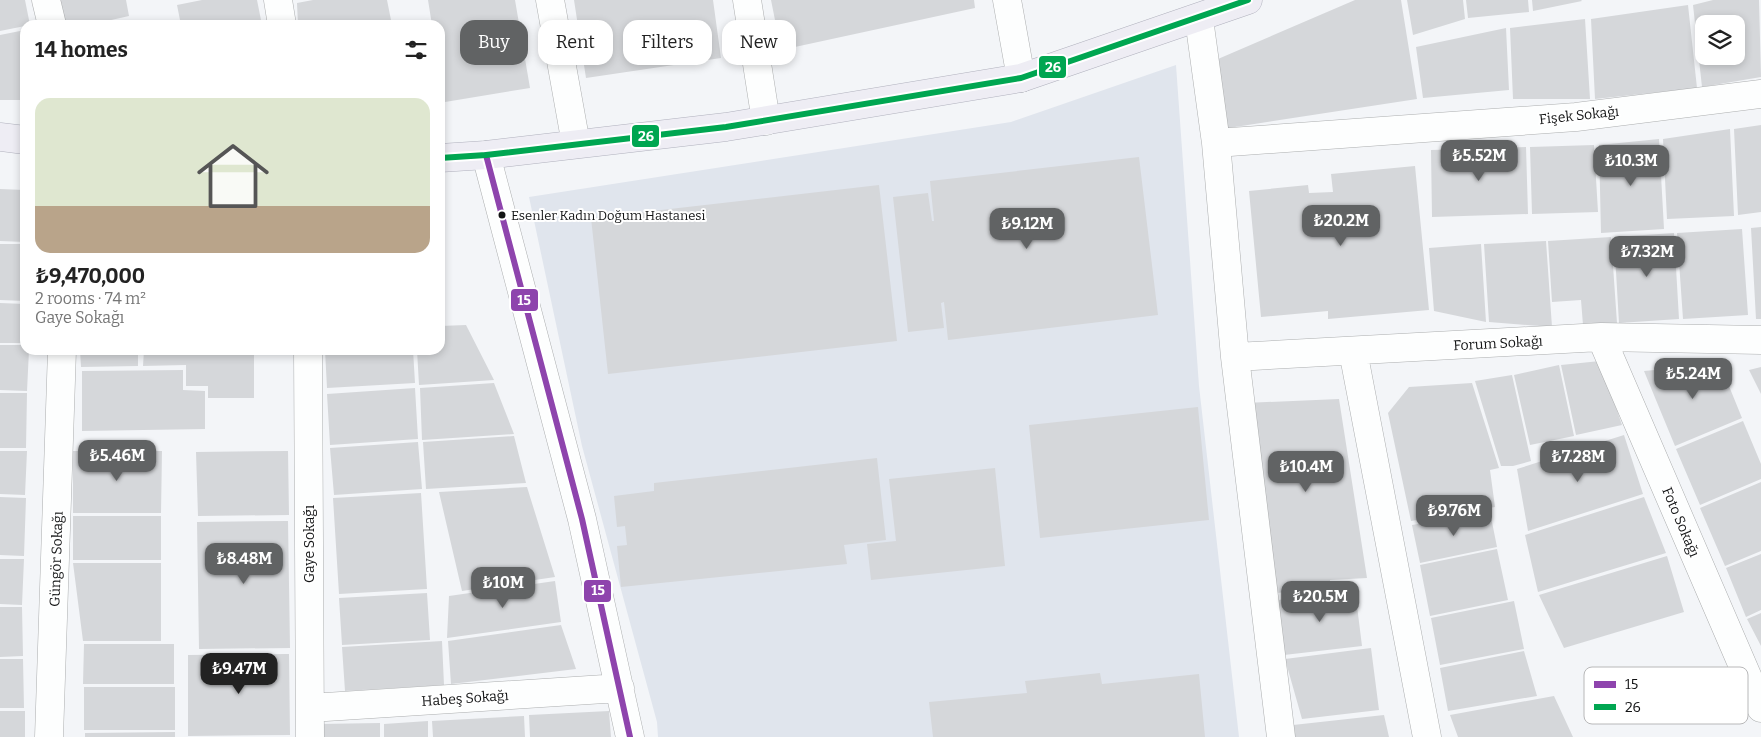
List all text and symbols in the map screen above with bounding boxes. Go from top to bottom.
map controls [1695,15,1745,65]
button: layers [1695,15,1745,65]
chip: Buy [460,20,528,65]
chip: Rent [538,20,613,65]
chip: Filters [623,20,712,65]
chip: New [722,20,796,65]
icon: filters [402,36,430,64]
text: 14 homes [35,37,128,63]
line badge: 26 [1038,55,1067,79]
text: 26 [1045,59,1061,76]
street label: Fişek Sokağı [1538,103,1620,128]
line badge: 26 [631,124,660,148]
text: 26 [638,128,654,145]
icon: home [188,131,278,221]
pin: ₺5.52M [1438,140,1520,182]
pin: ₺10.3M [1590,144,1672,187]
text: ₺5.52M [1452,146,1506,165]
text: ₺10.3M [1604,151,1658,170]
pin: ₺20.2M [1300,204,1382,247]
place label: Esenler Kadın Doğum Hastanesi [511,208,706,223]
pin: ₺9.12M [986,208,1068,250]
marker: Esenler Kadın Doğum Hastanesi [497,210,507,220]
text: ₺20.2M [1313,211,1369,230]
text: ₺9.12M [1001,214,1053,233]
pin: ₺7.32M [1606,236,1688,278]
text: ₺7.32M [1620,242,1674,261]
text: ₺9,470,000 [35,263,145,289]
line badge: 15 [510,288,539,312]
text: 2 rooms · 74 m² [35,289,146,308]
text: 15 [517,292,531,309]
text: Gaye Sokağı [35,308,124,327]
street label: Forum Sokağı [1453,333,1543,354]
pin: ₺5.24M [1652,358,1734,400]
text: ₺5.24M [1665,364,1721,383]
pin: ₺5.46M [76,440,158,482]
pin: ₺7.28M [1537,440,1619,483]
text: ₺5.46M [89,446,145,465]
text: ₺7.28M [1551,447,1605,466]
pin: ₺10.4M [1265,450,1347,493]
text: ₺10.4M [1279,457,1333,476]
street label: Foto Sokağı [1658,485,1703,560]
pin: ₺9.76M [1413,494,1495,537]
text: ₺9.76M [1427,501,1481,520]
street label: Gaye Sokağı [301,505,318,583]
street label: Güngör Sokağı [46,511,67,607]
pin: ₺8.48M [203,542,285,585]
text: ₺8.48M [216,549,272,568]
pin: ₺10M [473,566,533,609]
text: ₺10M [482,573,524,592]
line badge: 15 [583,579,612,603]
pin: ₺20.5M [1279,580,1361,623]
text: 15 [591,582,605,599]
text: ₺20.5M [1292,587,1348,606]
pin: ₺9.47M [198,652,280,695]
text: ₺9.47M [212,659,266,678]
legend [1584,667,1748,724]
text: 15 [1625,676,1638,693]
street label: Habeş Sokağı [421,687,509,710]
text: 26 [1625,699,1641,716]

